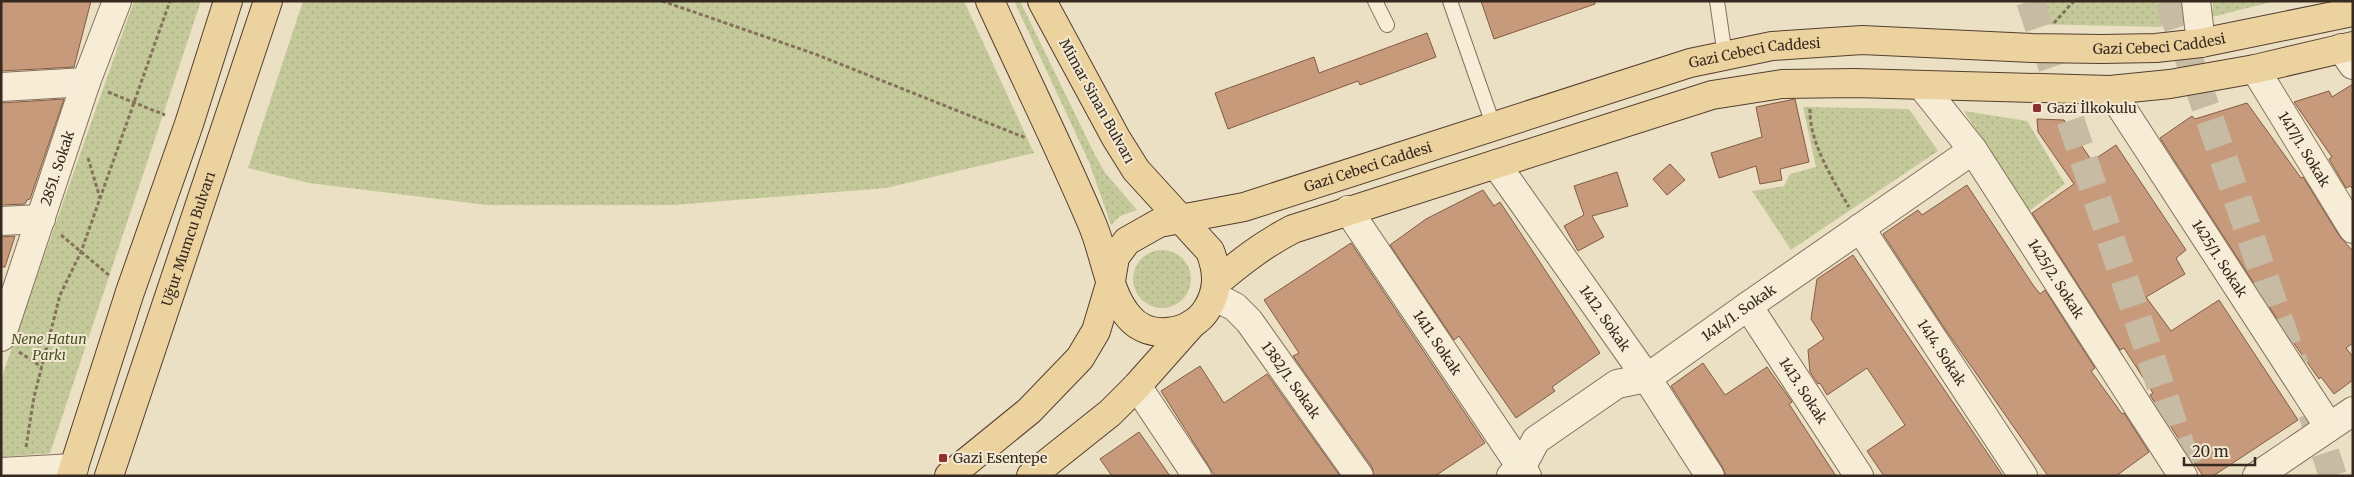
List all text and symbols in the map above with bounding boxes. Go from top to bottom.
street label: Gazi Cebeci Caddesi [2093,29,2228,58]
street label: Gazi Cebeci Caddesi [1687,34,1821,72]
street label: Mimar Sinan Bulvarı [1055,35,1139,167]
place label: Gazi İlkokulu [2047,99,2137,117]
marker: Gazi İlkokulu [2031,102,2043,114]
street label: 1417/1. Sokak [2274,108,2334,190]
street label: 2851. Sokak [36,128,78,208]
street label: Gazi Cebeci Caddesi [1302,138,1435,196]
street label: Uğur Mumcu Bulvarı [157,169,219,309]
street label: 1425/1. Sokak [2188,216,2251,301]
street label: 1425/2. Sokak [2024,236,2088,322]
street label: 1414/1. Sokak [1698,280,1779,345]
street label: 1412. Sokak [1576,282,1634,355]
street label: 1411. Sokak [1409,307,1466,379]
street label: 1414. Sokak [1914,316,1970,389]
park label: Nene Hatun Parkı [11,330,87,364]
street label: 1382/1. Sokak [1258,338,1324,422]
street label: 1413. Sokak [1775,354,1831,427]
scale bar [2184,434,2255,466]
text: 20 m [2192,442,2229,461]
place label: Gazi Esentepe [953,449,1047,467]
marker: Gazi Esentepe [937,452,949,464]

